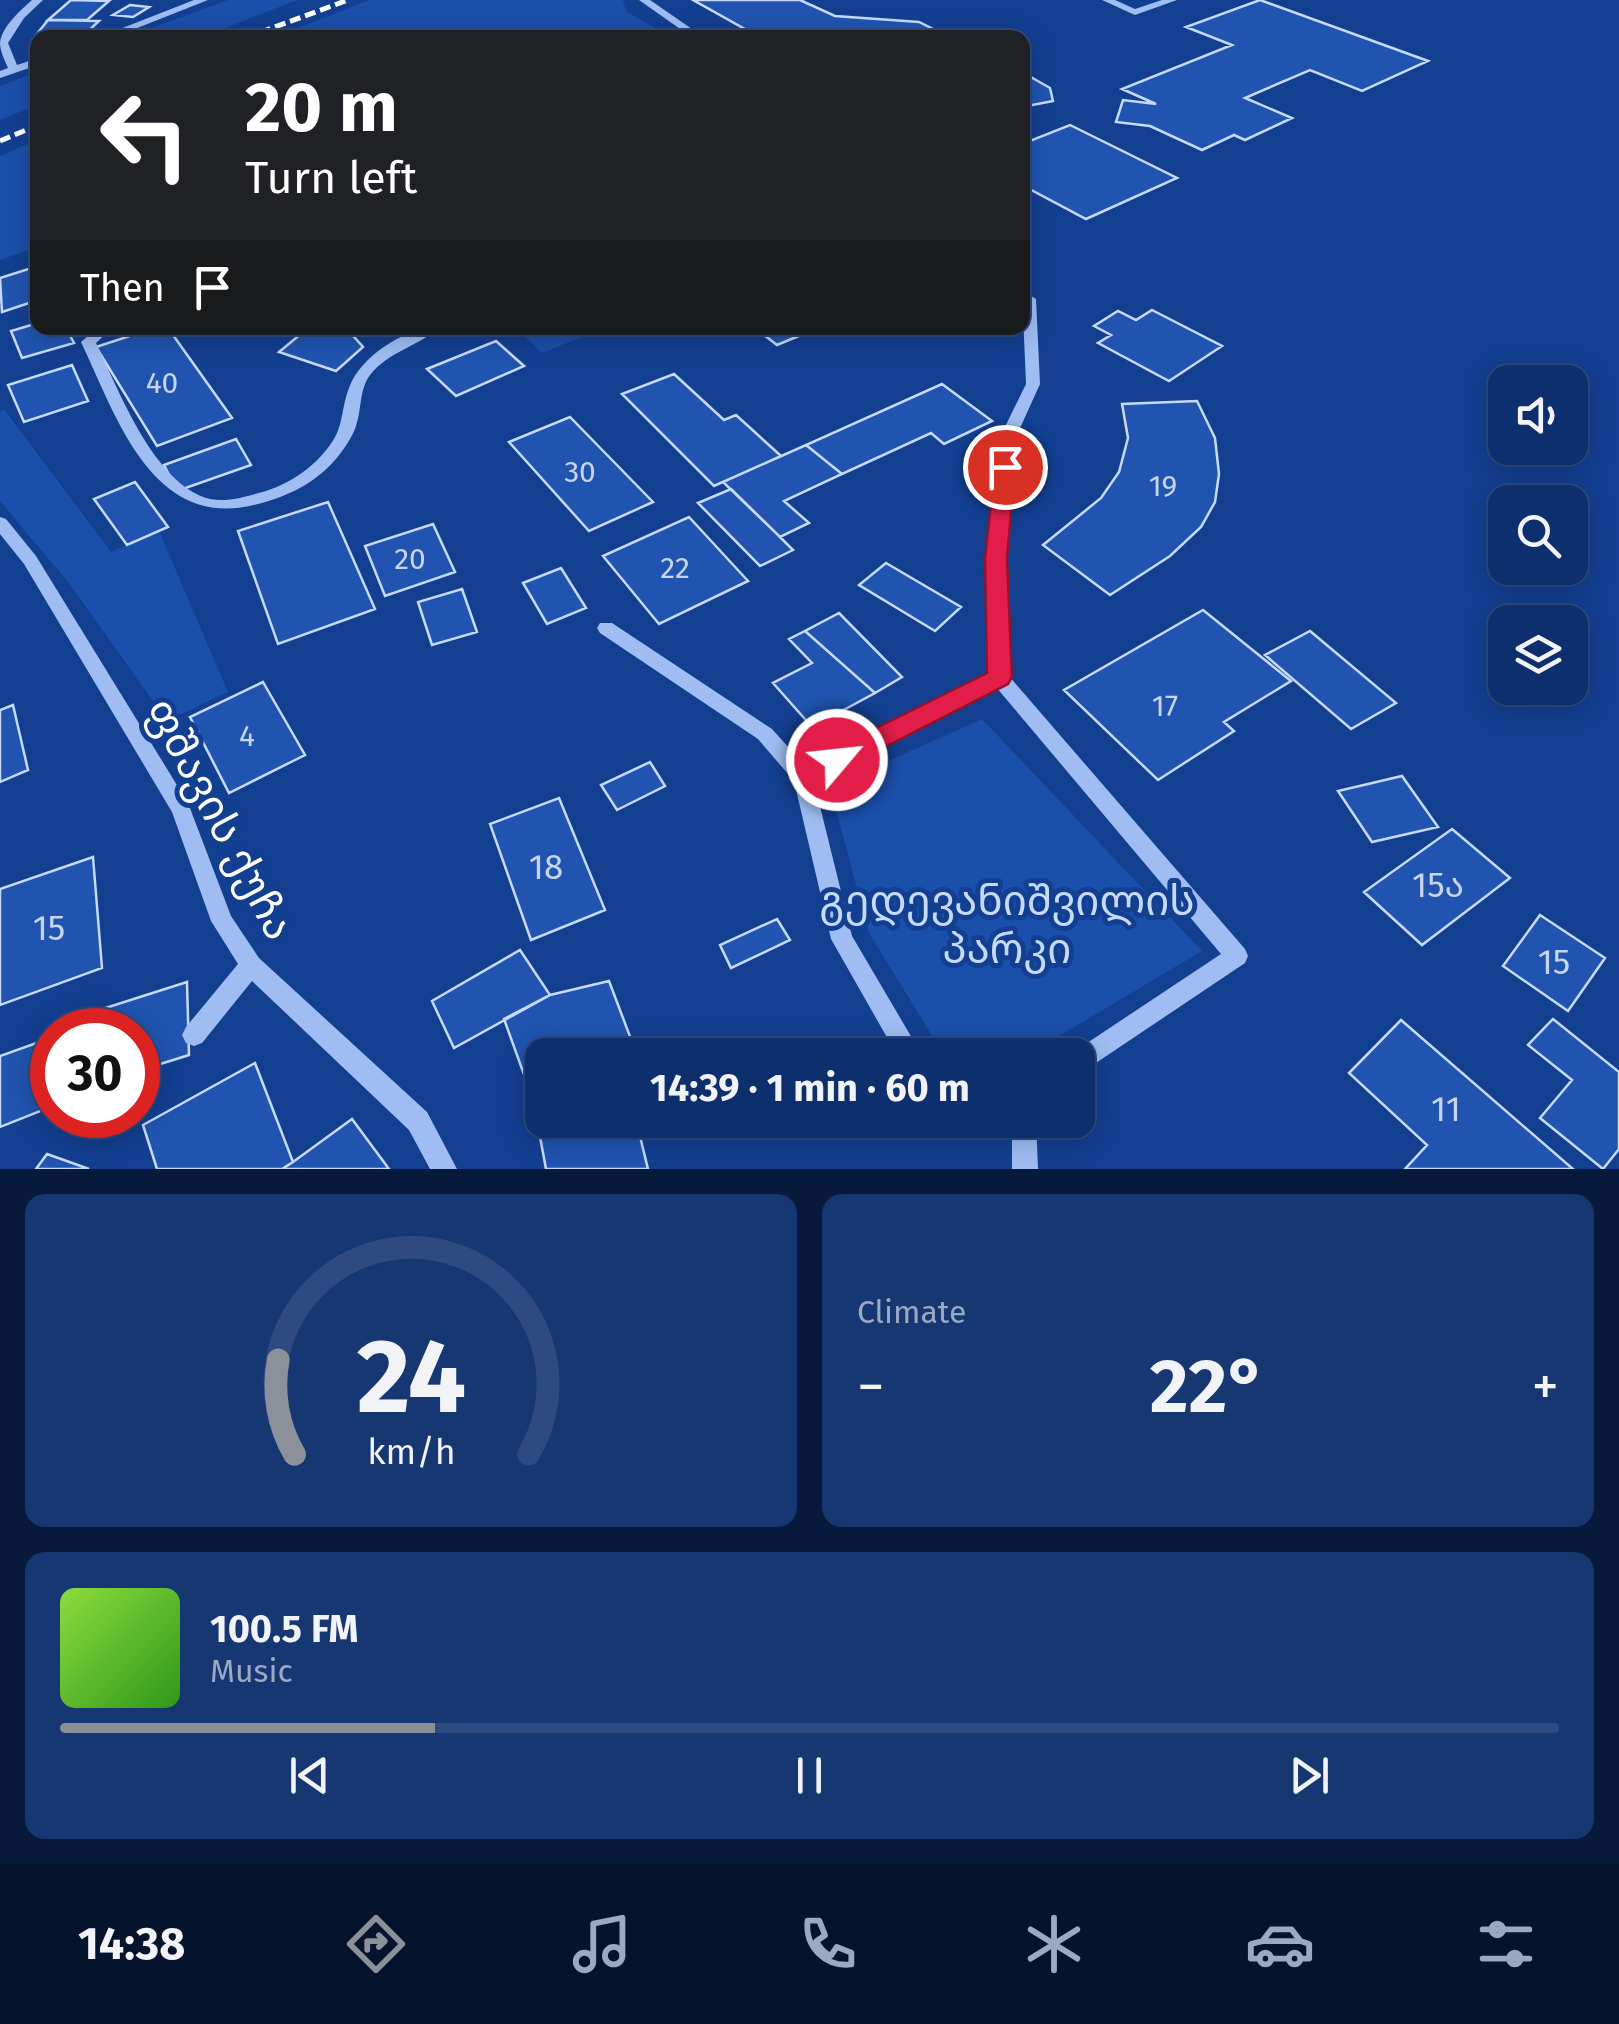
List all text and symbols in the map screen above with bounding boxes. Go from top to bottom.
text: 20 m [245,66,398,150]
icon: left [80,70,210,200]
text: Turn left [245,151,417,205]
icon: arrive [185,260,240,315]
text: Then [80,265,165,311]
house number: 40 [146,365,178,401]
map controls [1488,365,1588,705]
button: sound [1488,365,1588,465]
pin [963,425,1048,510]
icon: arrive [978,440,1033,495]
house number: 30 [564,454,596,490]
house number: 19 [1149,468,1177,504]
button: search [1488,485,1588,585]
house number: 20 [394,541,426,577]
house number: 22 [660,550,690,586]
button: layers [1488,605,1588,705]
house number: 17 [1152,688,1178,724]
street label: ფშავის ქუჩა [135,690,305,948]
position arrow [785,708,889,812]
house number: 4 [239,718,255,754]
house number: 18 [529,846,563,888]
house number: 15ა [1412,864,1464,906]
park label: გედევანიშვილის პარკი [819,876,1195,974]
house number: 15 [33,907,65,949]
house number: 15 [1538,941,1570,983]
speed limit sign: 30 [30,1008,160,1138]
text: 14:39 · 1 min · 60 m [650,1065,970,1111]
house number: 11 [1431,1088,1461,1130]
text: Climate [857,1293,966,1331]
text: 24 [356,1315,466,1440]
text: 22° [1150,1342,1266,1432]
text: − [857,1354,885,1420]
text: + [1532,1354,1559,1420]
text: km/h [367,1431,455,1473]
text: 100.5 FM [210,1606,358,1652]
text: Music [210,1652,293,1690]
icon: previous [282,1748,337,1803]
icon: pause [782,1748,837,1803]
icon: next [1282,1748,1337,1803]
icon: directions [341,1909,411,1979]
icon: music [567,1909,637,1979]
icon: phone [793,1909,863,1979]
icon: climate [1019,1909,1089,1979]
icon: car [1245,1909,1315,1979]
icon: filters [1471,1909,1541,1979]
text: 14:38 [78,1917,185,1971]

